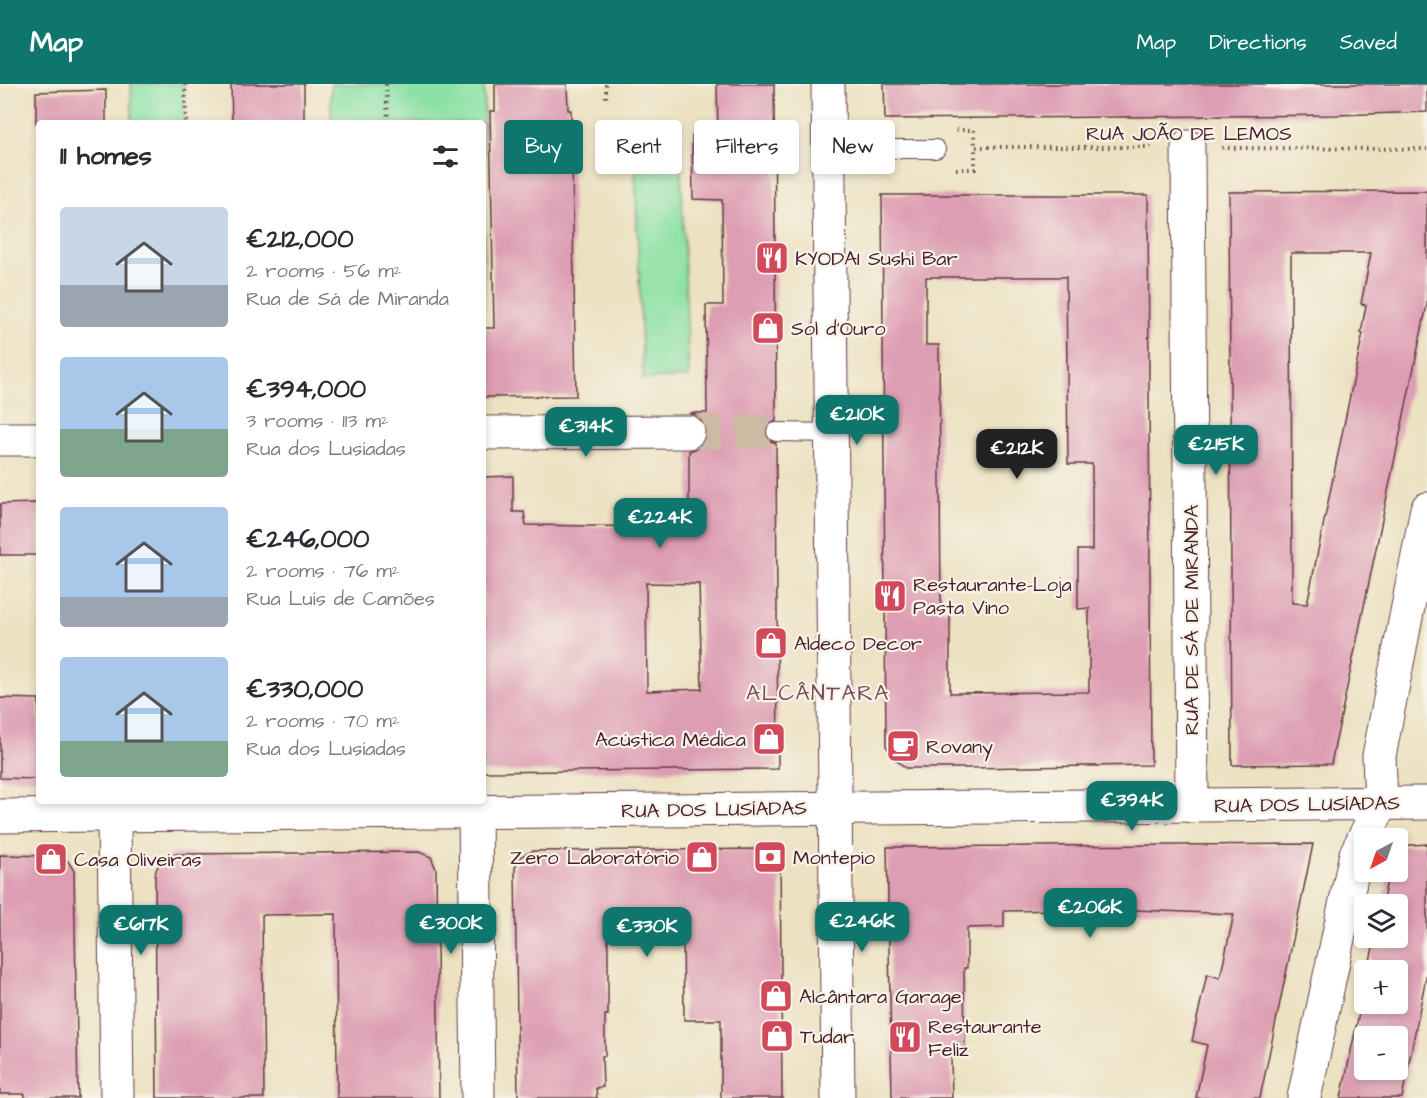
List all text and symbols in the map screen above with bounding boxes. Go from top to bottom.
text: Map [30,23,83,62]
text: Map [1136,28,1176,57]
text: Directions [1209,28,1307,57]
text: Saved [1340,28,1397,57]
chip: Buy [504,120,583,174]
chip: Rent [595,120,682,174]
chip: Filters [694,120,799,174]
chip: New [811,120,895,174]
street label: RUA JOÃO DE LEMOS [1086,120,1292,148]
text: 11 homes [60,138,152,174]
icon: filters [429,140,462,173]
text: €212,000 [246,221,354,257]
icon: home [108,231,180,303]
restaurant icon: KYODAI Sushi Bar [754,240,790,276]
place label: KYODAI Sushi Bar [795,245,957,273]
text: 2 rooms · 56 m² [246,257,401,285]
text: Rua de Sá de Miranda [246,285,449,313]
shop icon: Sol d'Ouro [750,310,786,346]
place label: Sol d'Ouro [791,315,886,343]
text: €394,000 [246,371,366,407]
icon: home [108,381,180,453]
pin: €210K [815,395,899,446]
text: €210K [830,400,884,428]
text: 3 rooms · 113 m² [246,407,389,435]
pin: €314K [544,407,628,458]
text: €314K [559,412,613,440]
pin: €215K [1174,425,1258,476]
pin: €212K [975,429,1059,480]
text: €215K [1188,430,1244,458]
text: €212K [990,434,1044,462]
text: Rua dos Lusíadas [246,435,406,463]
pin: €224K [618,498,702,549]
text: €224K [628,503,692,531]
street label: RUA DE SÁ DE MIRANDA [1178,505,1206,735]
text: €246,000 [246,521,369,557]
icon: home [108,531,180,603]
text: 2 rooms · 76 m² [246,557,399,585]
place label: Restaurante-Loja Pasta Vino [913,571,1072,622]
restaurant icon: Restaurante-Loja Pasta Vino [872,578,908,614]
text: Rua Luís de Camões [246,585,435,613]
shop icon: Aldeco Decor [753,625,789,661]
place label: Aldeco Decor [794,630,922,658]
text: €330,000 [246,671,363,707]
district label: ALCÂNTARA [746,678,890,709]
icon: home [108,681,180,753]
text: 2 rooms · 70 m² [246,707,399,735]
shop icon: Acústica Médica [751,721,787,757]
place label: Acústica Médica [595,726,746,754]
cafe icon: Rovany [885,728,921,764]
place label: Rovany [926,733,993,762]
text: Rua dos Lusíadas [246,735,406,763]
pin: €394K [1090,781,1174,832]
text: €394K [1100,786,1164,814]
street label: RUA DOS LUSÍADAS [1214,789,1400,821]
street label: RUA DOS LUSÍADAS [621,794,807,826]
north arrow [1354,828,1408,882]
map controls [1354,828,1408,1080]
shop icon: Zero Laboratório [684,839,720,875]
bank icon: Montepio [752,839,788,875]
shop icon: Casa Oliveiras [33,841,69,877]
place label: Zero Laboratório [510,844,679,872]
place label: Montepio [793,844,875,872]
place label: Casa Oliveiras [74,846,202,874]
pin: €206K [1048,888,1132,939]
text: €206K [1058,893,1122,921]
button: layers [1354,894,1408,948]
pin: €246K [820,902,904,953]
pin: €300K [409,904,493,955]
pin: €617K [99,905,183,956]
pin: €330K [605,907,689,958]
text: €246K [829,907,895,935]
text: €300K [419,909,483,937]
text: €617K [113,910,169,938]
text: €330K [617,912,677,940]
button: + [1354,960,1408,1014]
shop icon: Alcântara Garage [758,978,794,1014]
place label: Alcântara Garage [799,983,962,1012]
place label: Restaurante Feliz [928,1013,1042,1064]
shop icon: Tudar [759,1018,795,1054]
restaurant icon: Restaurante Feliz [887,1019,923,1055]
place label: Tudar [800,1023,854,1051]
button: − [1354,1026,1408,1080]

